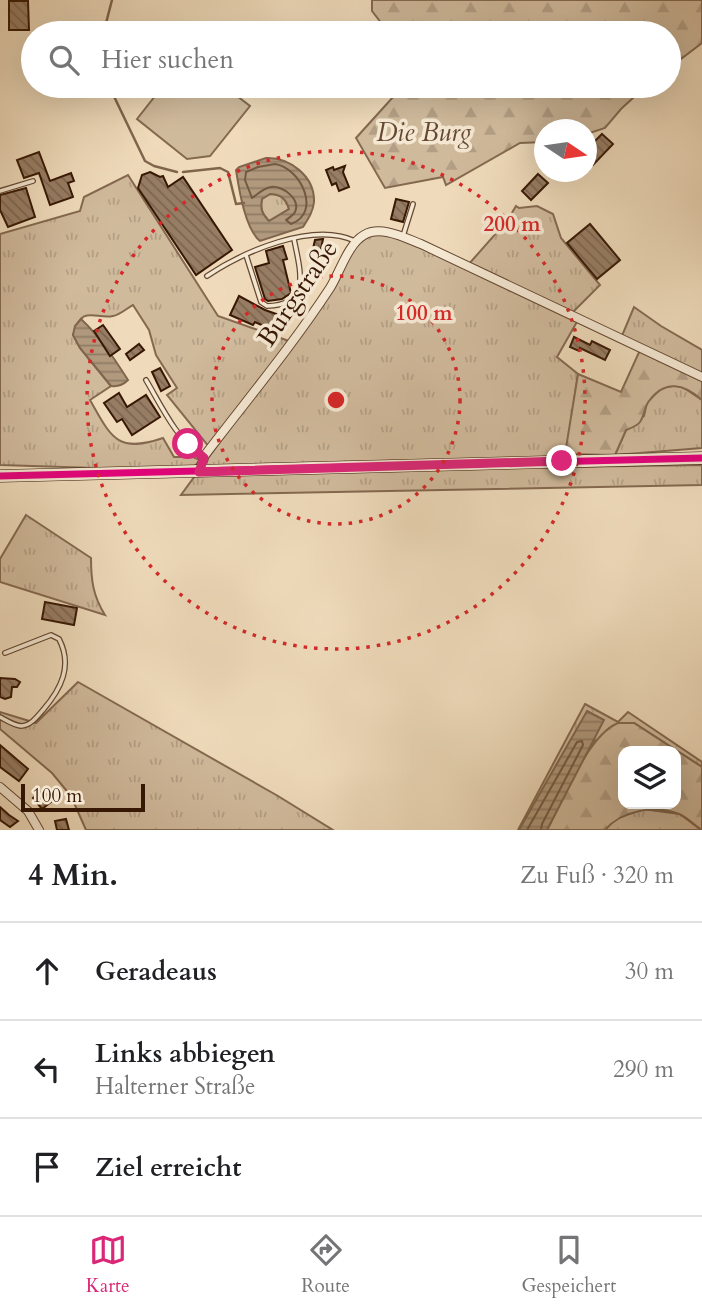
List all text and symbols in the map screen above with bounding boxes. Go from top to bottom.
search box [21,21,681,98]
icon: search [45,41,83,79]
text: Hier suchen [101,42,234,77]
park label: Die Burg [377,115,472,150]
north arrow [534,119,597,182]
text: 200 m [483,210,541,239]
street label: Burgstraße [249,233,346,353]
text: 100 m [395,299,453,328]
centre of rings [324,388,348,412]
route start [172,428,203,459]
route end [546,445,577,476]
map controls [618,746,681,809]
button: layers [618,746,681,809]
scale bar [21,781,145,813]
text: 100 m [32,783,82,809]
text: 4 Min. [28,855,118,896]
text: Zu Fuß · 320 m [520,860,674,891]
icon: ahead [28,952,66,990]
text: Geradeaus [95,954,217,989]
text: 30 m [625,956,674,987]
text: Links abbiegen [95,1036,275,1071]
icon: left [28,1050,66,1088]
text: 290 m [613,1054,674,1085]
text: Halterner Straße [95,1071,255,1102]
icon: arrive [28,1148,66,1186]
text: Ziel erreicht [95,1150,241,1185]
tab: Karte [86,1231,130,1299]
tab: Route [301,1231,350,1299]
tab: Gespeichert [521,1231,616,1299]

